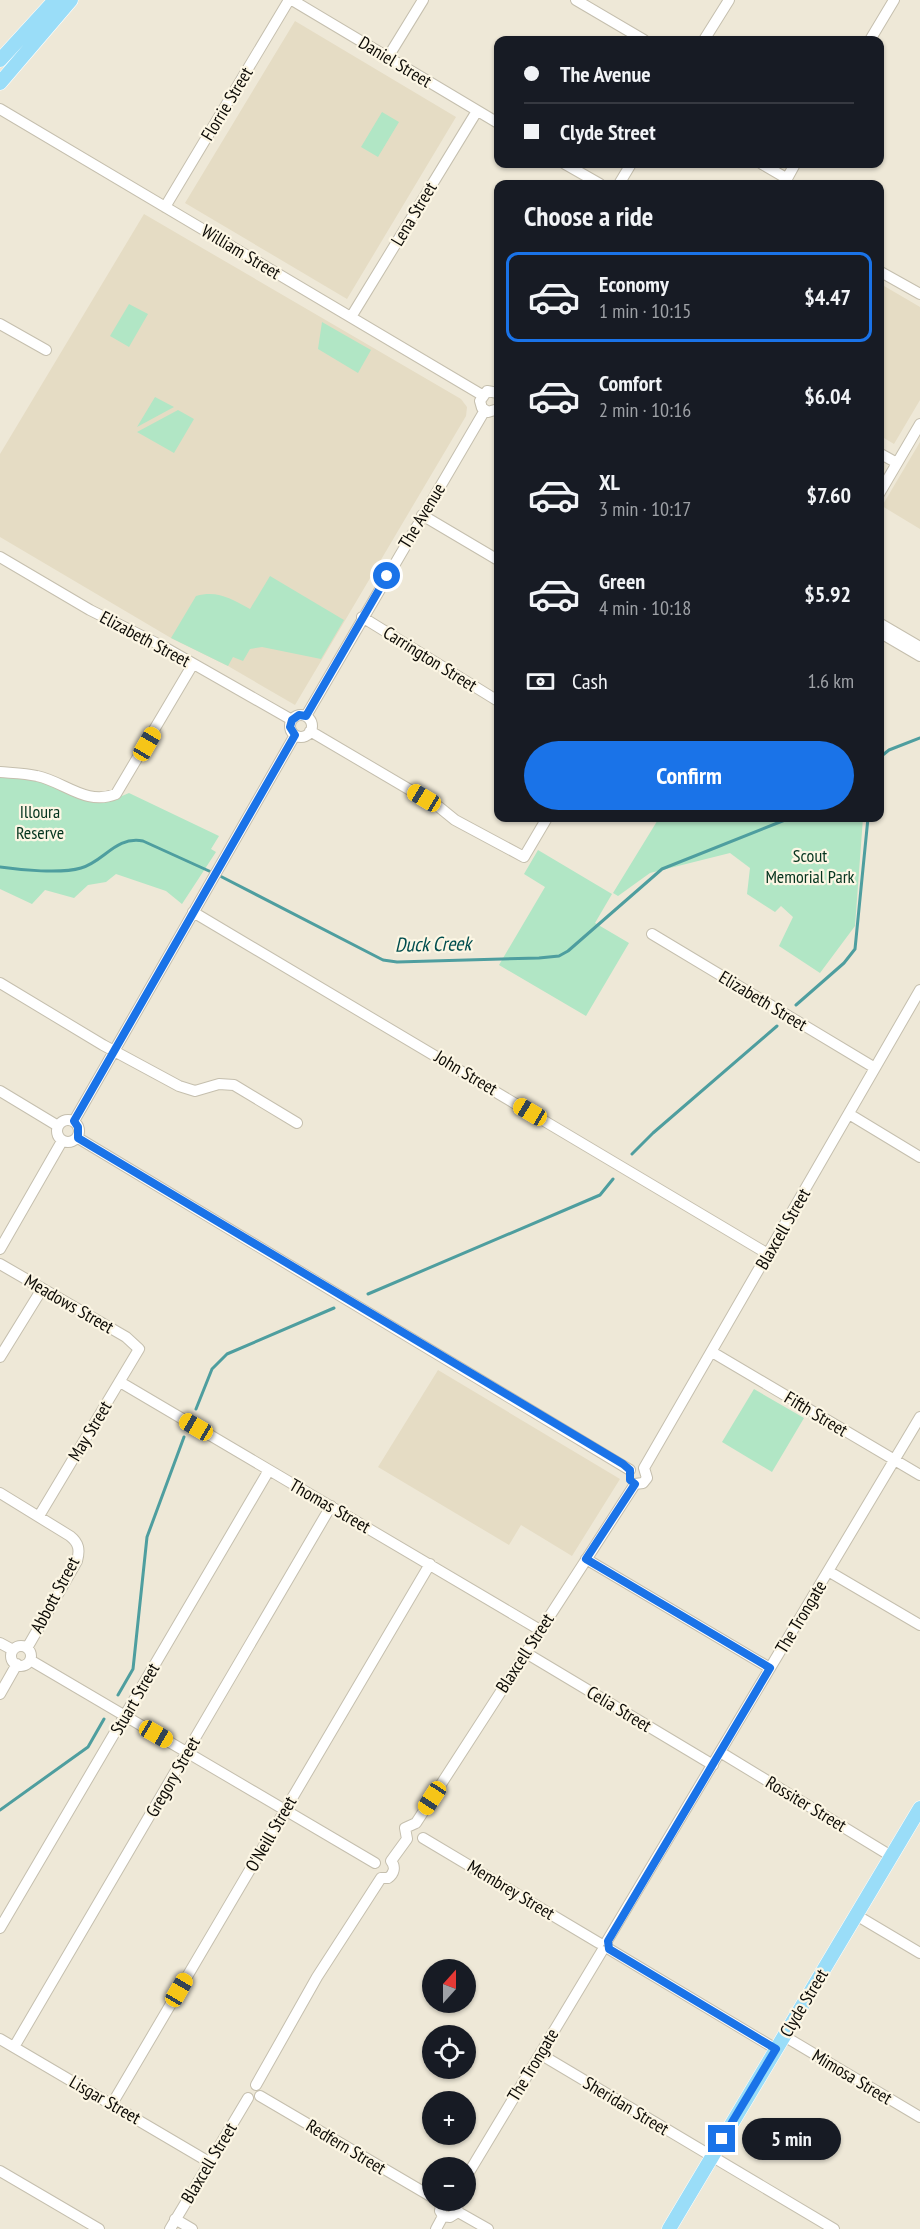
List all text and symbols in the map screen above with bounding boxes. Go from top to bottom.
street label: Daniel Street [355,31,436,92]
text: The Avenue [560,60,651,88]
street label: Florrie Street [196,63,257,145]
text: Clyde Street [560,118,656,146]
street label: Lena Street [386,178,442,250]
text: Choose a ride [524,199,653,233]
street label: William Street [197,219,285,284]
icon: car [527,270,581,324]
text: Economy [599,270,669,298]
text: $4.47 [804,283,851,311]
text: 1 min · 10:15 [599,298,691,324]
icon: car [527,369,581,423]
text: Comfort [599,369,662,397]
text: $6.04 [804,382,851,410]
text: 2 min · 10:16 [599,397,691,423]
icon: car [527,468,581,522]
text: XL [599,468,620,496]
street label: The Avenue [393,479,450,553]
text: $7.60 [806,481,851,509]
text: 3 min · 10:17 [599,496,691,522]
route start [373,562,400,589]
icon: car [527,567,581,621]
text: Green [599,567,645,595]
text: $5.92 [804,580,851,608]
text: 4 min · 10:18 [599,595,691,621]
street label: Elizabeth Street [96,605,194,672]
street label: Carrington Street [379,621,481,696]
icon: cash [524,665,557,698]
text: Cash [572,667,608,695]
text: 1.6 km [807,668,854,694]
car [130,724,164,764]
button: Confirm [524,741,854,810]
car [404,781,444,815]
park label: Illoura Reserve [16,800,64,844]
park label: Scout Memorial Park [765,844,855,888]
water label: Duck Creek [395,930,474,958]
street label: Elizabeth Street [715,965,812,1036]
street label: John Street [430,1044,502,1100]
car [510,1095,550,1129]
street label: Blaxcell Street [750,1184,815,1273]
street label: Meadows Street [21,1269,118,1338]
street label: Fifth Street [780,1386,852,1441]
street label: May Street [63,1397,116,1465]
car [176,1410,216,1444]
street label: Thomas Street [286,1473,375,1538]
street label: Abbott Street [25,1553,84,1637]
street label: The Trongate [770,1576,831,1657]
street label: Blaxcell Street [490,1609,559,1697]
street label: Stuart Street [105,1659,164,1739]
street label: Celia Street [583,1680,656,1737]
car [136,1717,176,1751]
street label: Gregory Street [140,1732,205,1821]
street label: Rossiter Street [762,1771,851,1837]
car [415,1778,449,1818]
street label: O'Neill Street [240,1792,301,1875]
street label: Membrey Street [463,1855,559,1925]
north arrow [422,1959,476,2013]
map controls [422,1959,476,2211]
street label: Clyde Street [774,1964,833,2041]
car [162,1970,196,2010]
street label: The Trongate [502,2024,563,2105]
button: locate [422,2025,476,2079]
street label: Mimosa Street [808,2044,896,2109]
street label: Lisgar Street [66,2070,145,2129]
street label: Sheridan Street [579,2071,673,2140]
button: + [422,2091,476,2145]
street label: Redfern Street [302,2114,390,2179]
street label: Blaxcell Street [176,2118,242,2207]
callout: 5 min [743,2118,842,2160]
route end [708,2125,735,2152]
text: 5 min [771,2126,812,2152]
button: − [422,2157,476,2211]

